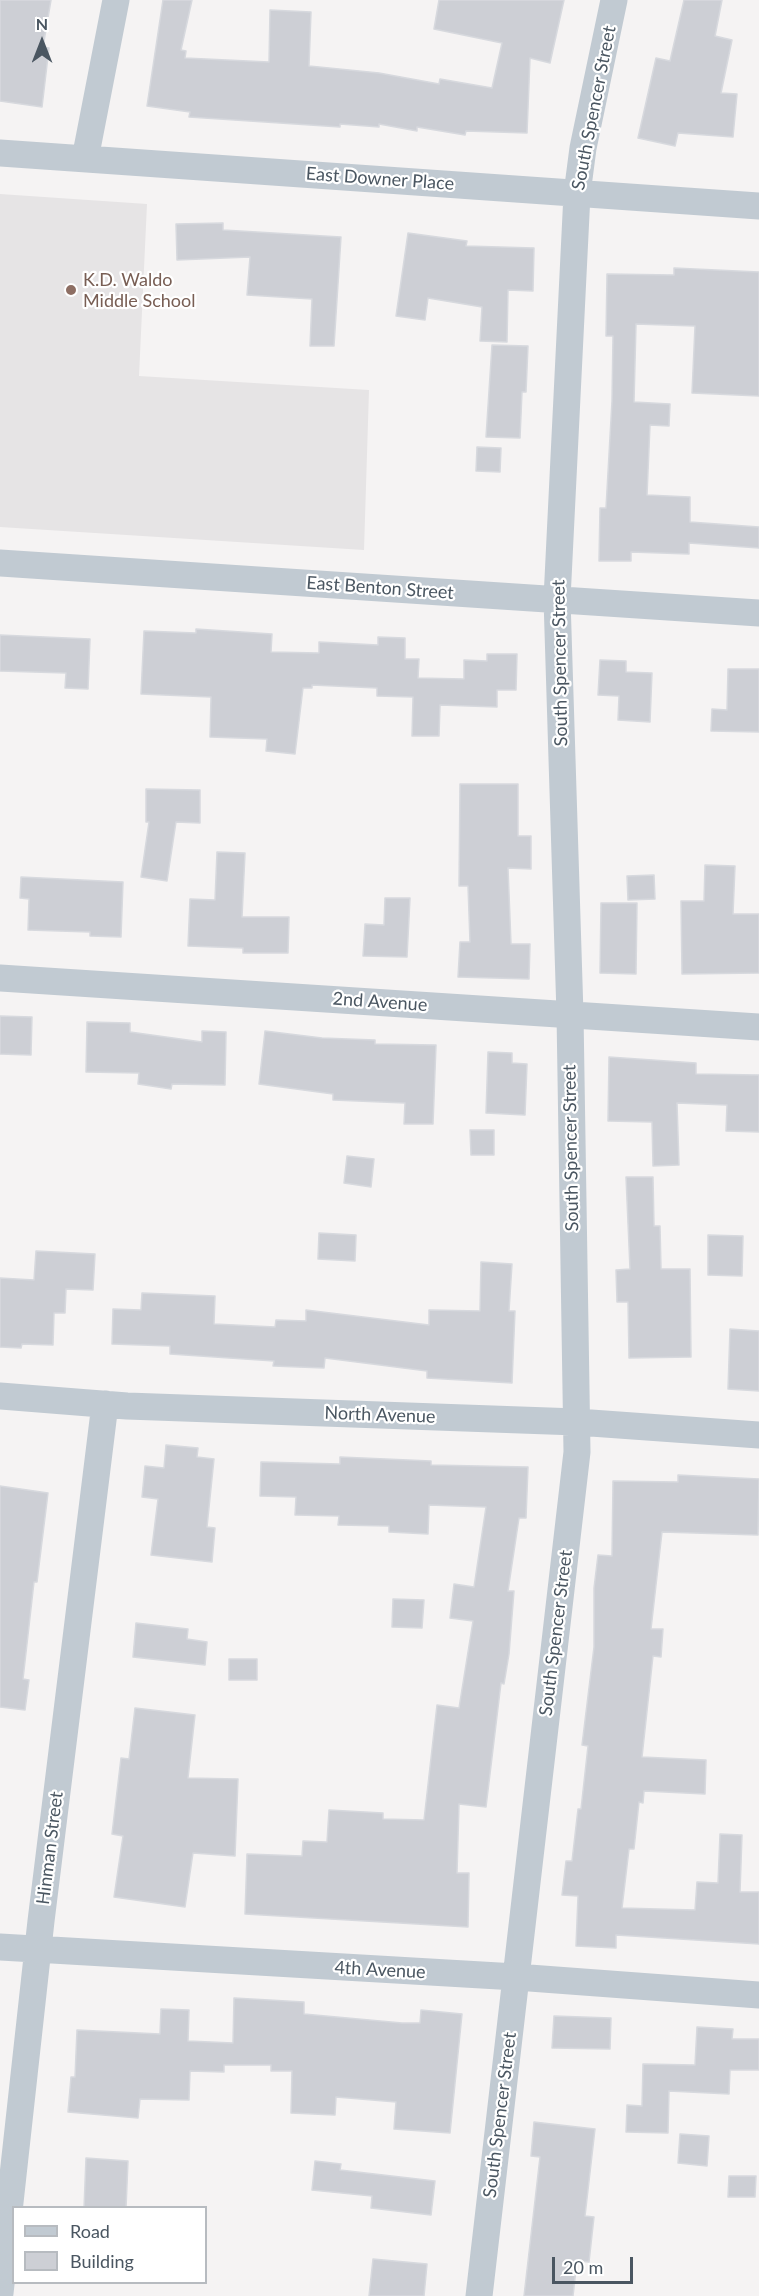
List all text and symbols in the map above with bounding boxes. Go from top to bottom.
north arrow [12,12,72,72]
text: N [36,14,48,33]
street label: South Spencer Street [567,24,621,192]
street label: East Downer Place [305,163,455,195]
place label: K.D. Waldo Middle School [83,269,195,312]
marker: K.D. Waldo Middle School [64,283,78,297]
street label: East Benton Street [306,572,454,604]
street label: South Spencer Street [548,579,572,747]
street label: 2nd Avenue [332,988,428,1016]
street label: South Spencer Street [559,1064,583,1232]
street label: North Avenue [324,1402,436,1428]
street label: South Spencer Street [535,1549,577,1717]
street label: Hinman Street [32,1790,68,1906]
street label: 4th Avenue [334,1957,426,1983]
street label: South Spencer Street [479,2031,521,2199]
legend [12,2206,207,2284]
text: Road [70,2220,110,2242]
scale bar [555,2245,636,2283]
text: Building [70,2250,134,2272]
text: 20 m [563,2256,603,2278]

